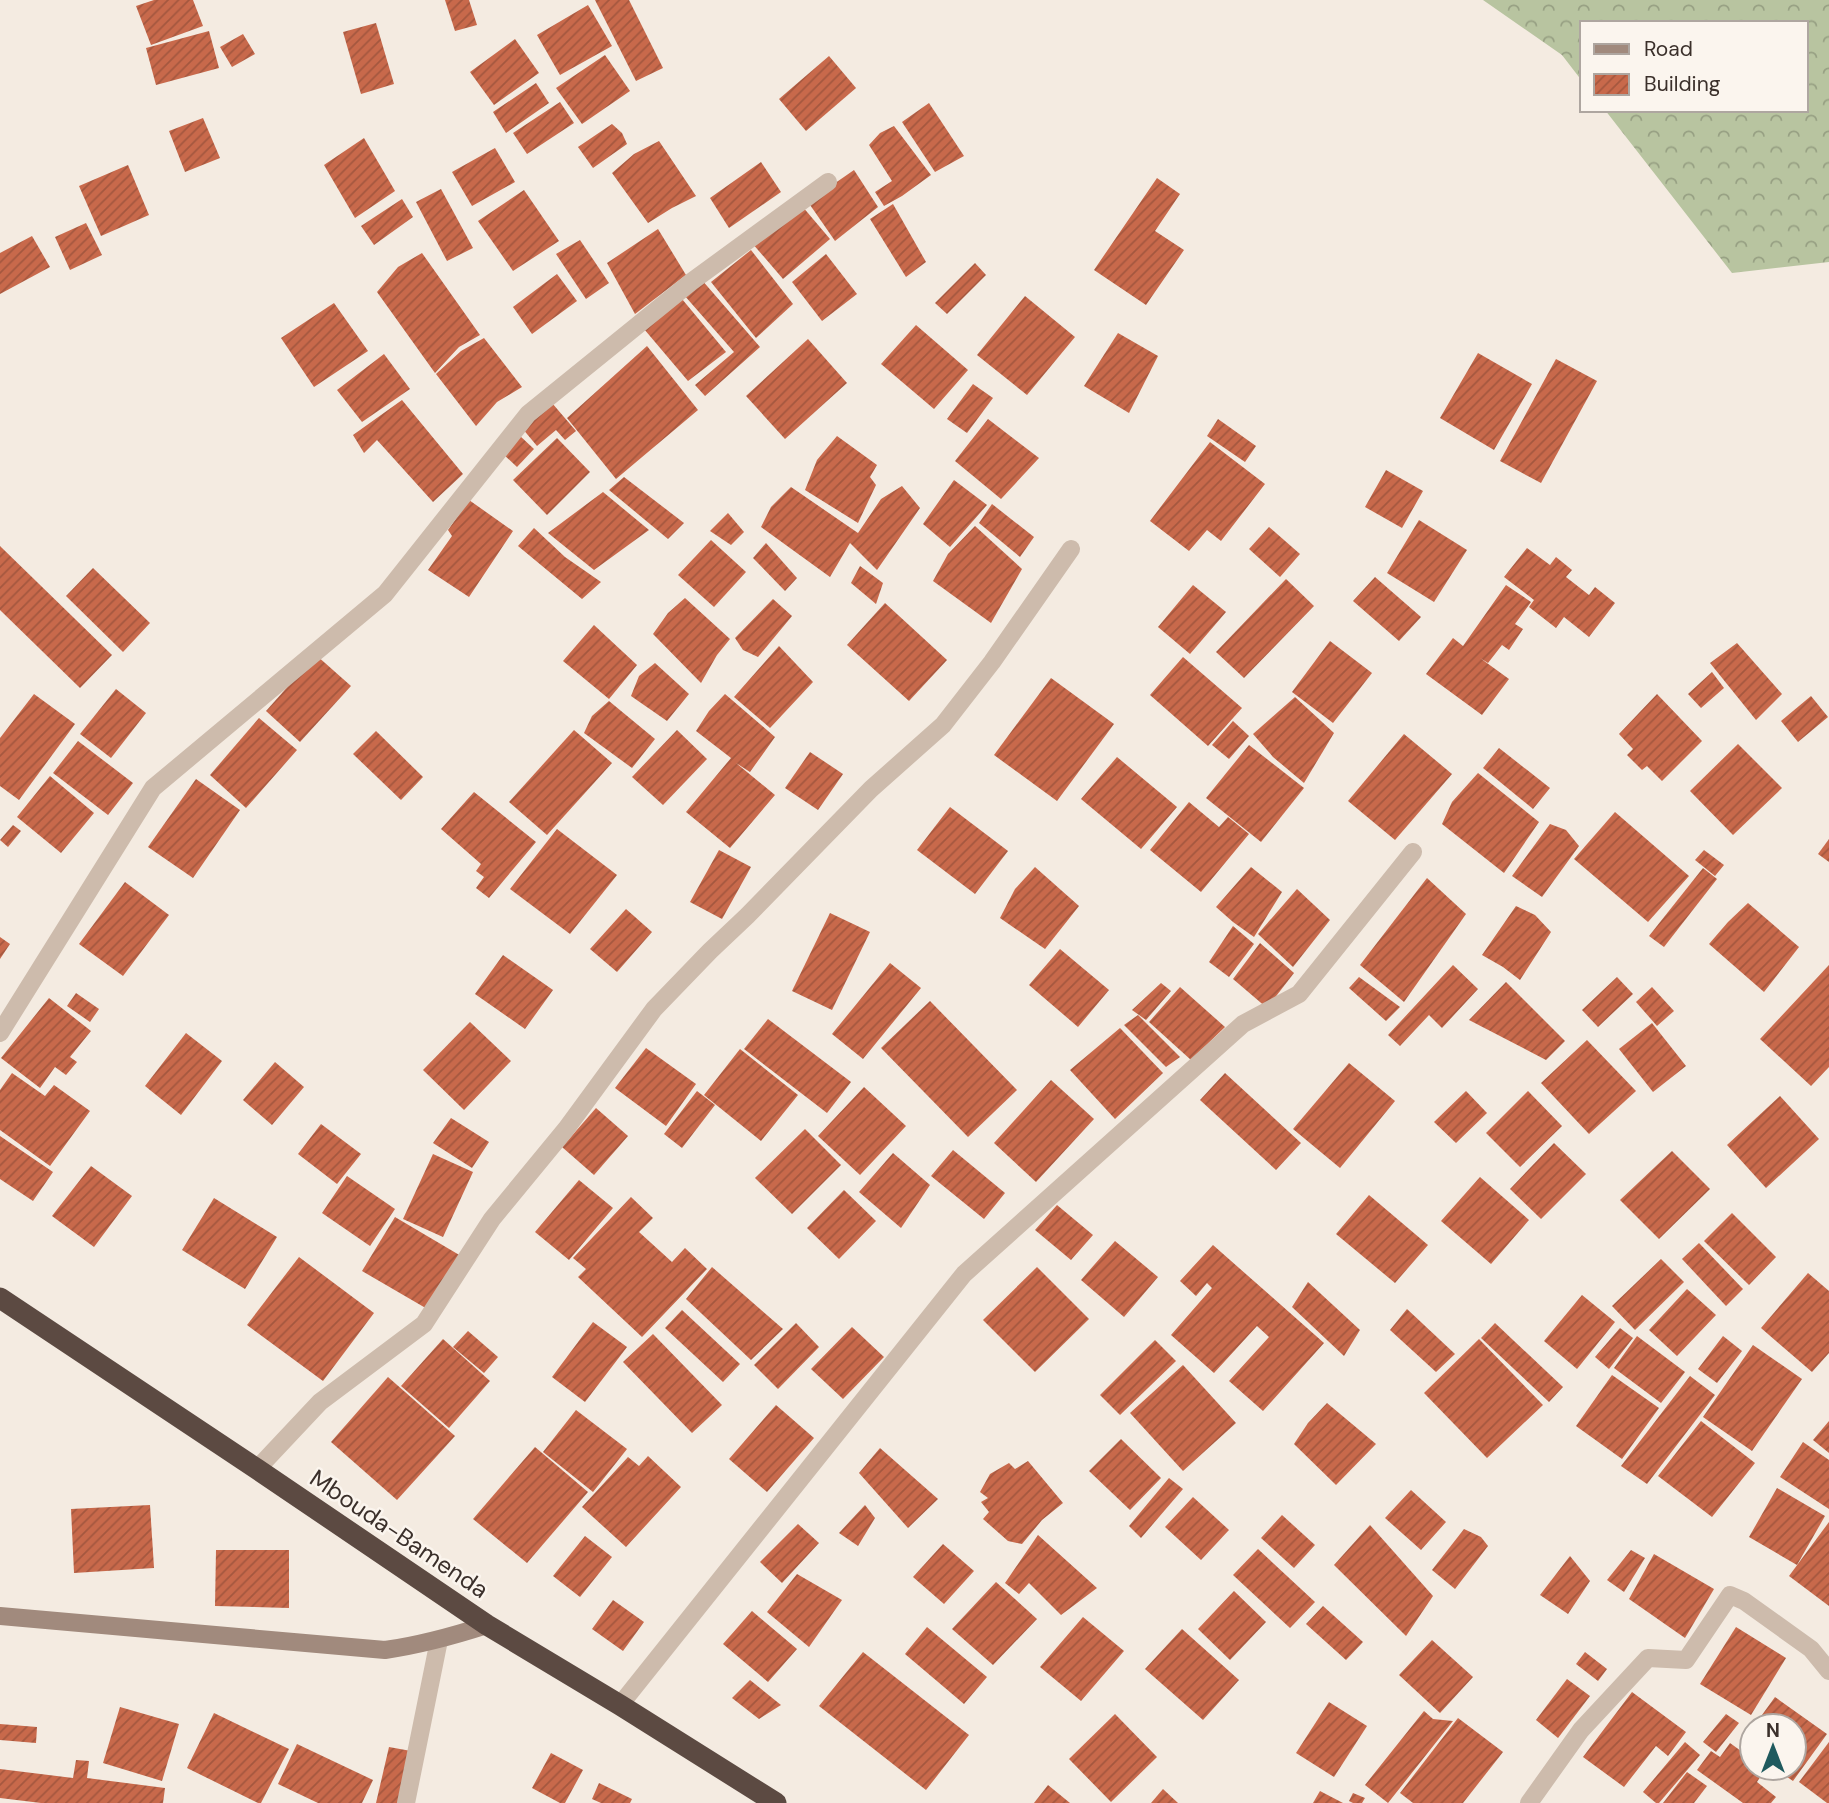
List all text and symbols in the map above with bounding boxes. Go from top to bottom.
legend [1580,21,1808,112]
text: Road [1644,35,1693,63]
text: Building [1644,70,1721,98]
street label: Mbouda-Bamenda [304,1462,494,1605]
north arrow [1738,1712,1808,1782]
text: N [1766,1718,1780,1743]

